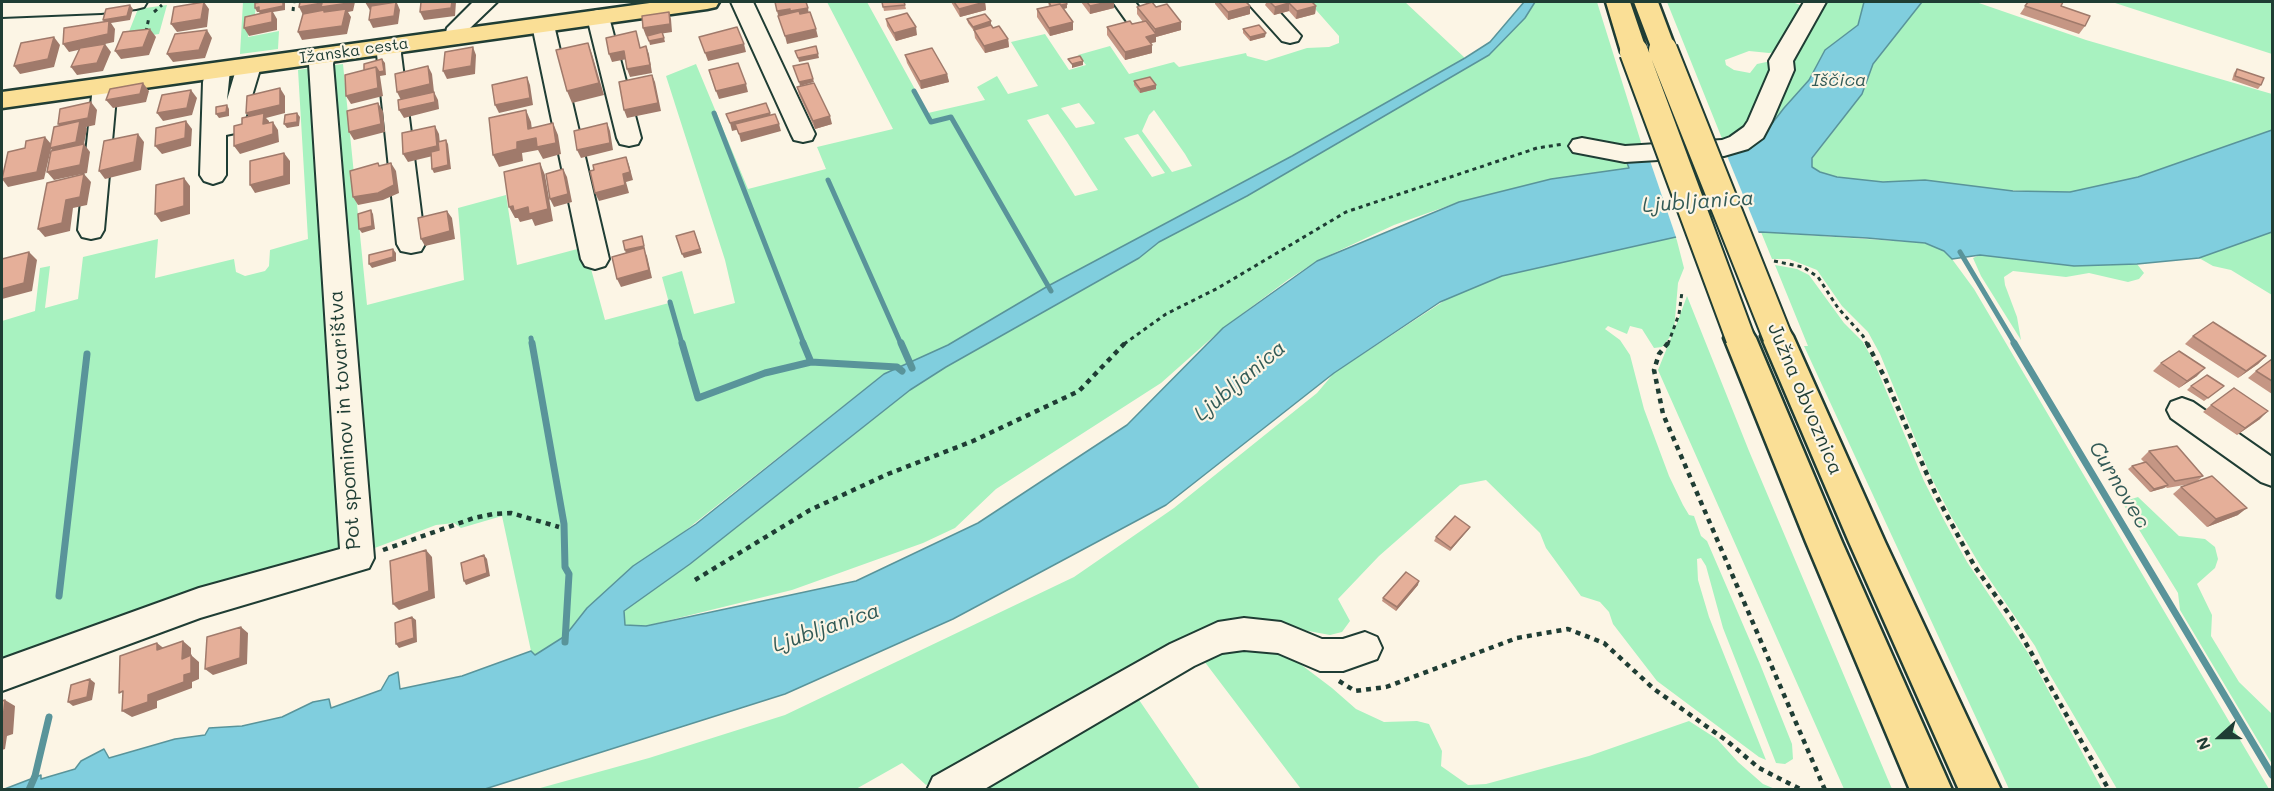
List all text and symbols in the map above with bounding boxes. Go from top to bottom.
street label: Ižanska cesta [298,34,410,68]
water label: Iščica [1812,69,1866,91]
water label: Ljubljanica [1641,186,1755,218]
street label: Pot spominov in tovarištva [324,289,366,551]
street label: Južna obvoznica [1762,319,1848,479]
water label: Ljubljanica [1189,335,1291,427]
water label: Curnovec [2083,437,2155,533]
water label: Ljubljanica [769,598,883,658]
north arrow [2190,707,2250,767]
text: N [2191,734,2215,753]

